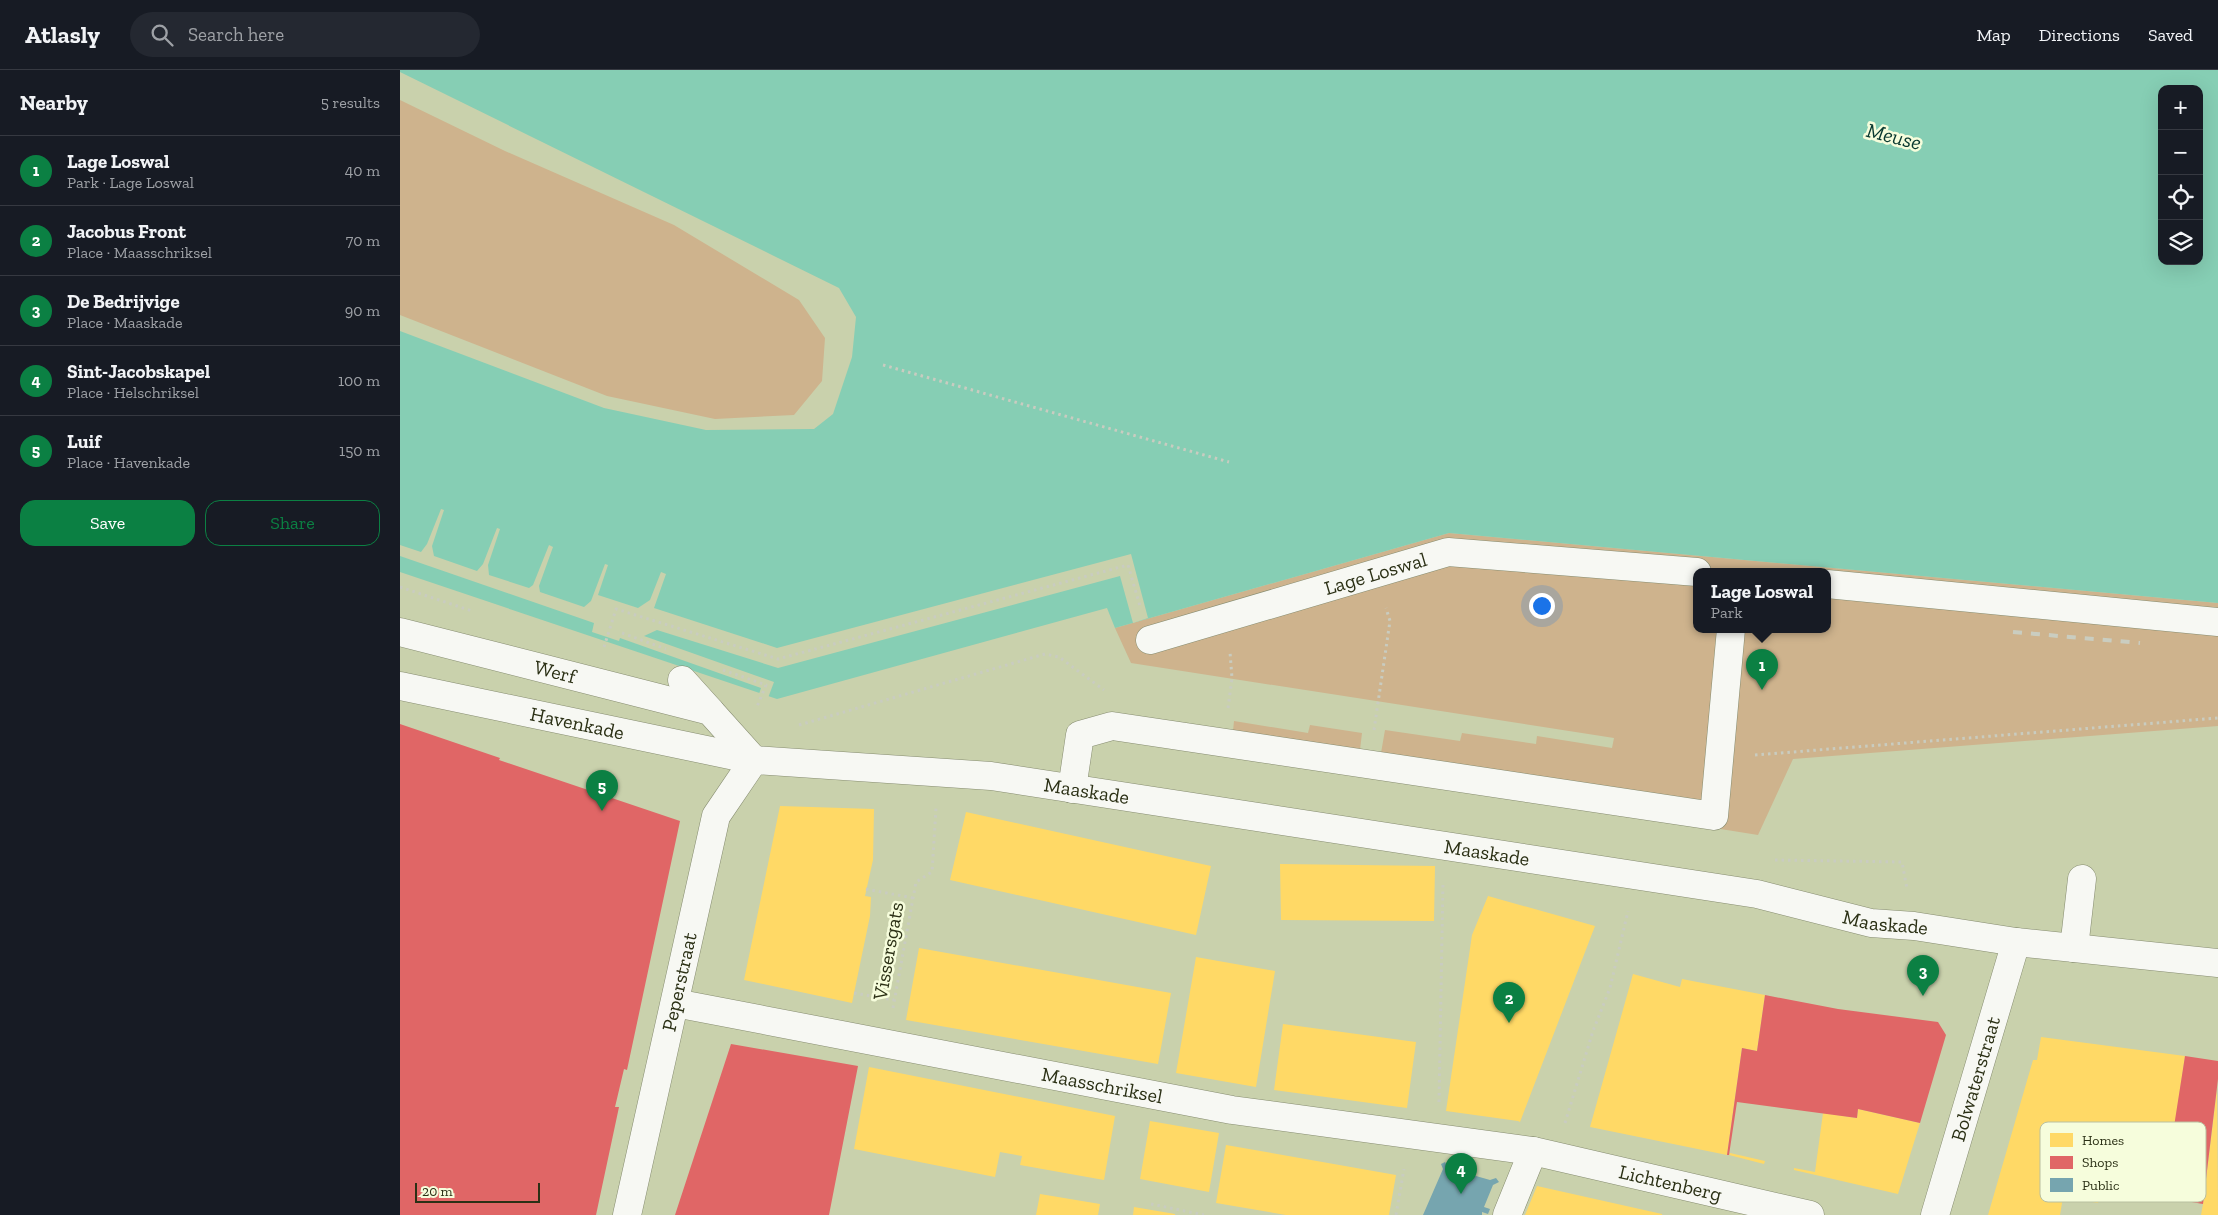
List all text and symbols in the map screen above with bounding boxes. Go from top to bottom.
search box [130,12,480,57]
text: Atlasly [25,20,100,49]
icon: search [148,21,176,49]
text: Search here [188,23,284,46]
text: Map [1976,24,2011,46]
text: Directions [2039,24,2120,46]
text: Saved [2148,24,2193,46]
map controls [2158,85,2203,265]
button: + [2158,85,2203,130]
text: Nearby [20,90,88,115]
text: 5 results [321,93,380,112]
water label: Meuse [1864,117,1924,155]
button: − [2158,130,2203,175]
text: Lage Loswal [67,150,169,173]
text: 1 [33,161,39,180]
text: 40 m [345,161,380,180]
text: Park · Lage Loswal [67,173,194,192]
button: locate [2158,175,2203,220]
text: Jacobus Front [67,220,186,243]
button: layers [2158,220,2203,265]
text: 2 [32,231,40,250]
text: 70 m [346,231,380,250]
text: Place · Maasschriksel [67,243,212,262]
text: De Bedrijvige [67,290,180,313]
text: 3 [32,301,40,320]
text: 90 m [345,301,380,320]
text: Place · Maaskade [67,313,183,332]
text: Sint-Jacobskapel [67,360,210,383]
text: 4 [31,371,41,390]
text: 100 m [338,371,380,390]
text: Place · Helschriksel [67,383,199,402]
text: Luif [67,430,101,453]
text: 5 [32,441,40,460]
text: 150 m [339,441,380,460]
text: Place · Havenkade [67,453,190,472]
button: Save [20,500,195,546]
button: Share [205,500,380,546]
street label: Lage Loswal [1321,547,1429,600]
popup [1693,568,1831,633]
text: Lage Loswal [1711,580,1813,603]
your location [1529,593,1555,619]
text: Park [1711,603,1743,622]
pin: 1 [1746,649,1778,690]
street label: Werf [532,655,580,689]
street label: Havenkade [528,702,626,745]
pin: 5 [586,770,618,811]
street label: Maaskade [1042,772,1131,809]
street label: Maaskade [1443,834,1531,871]
street label: Vissersgats [867,900,908,1003]
street label: Maaskade [1840,904,1930,940]
street label: Peperstraat [656,929,702,1033]
pin: 3 [1907,955,1939,996]
pin: 2 [1493,982,1525,1023]
street label: Bolwaterstraat [1946,1013,2005,1144]
street label: Maasschriksel [1040,1062,1165,1108]
legend [2040,1122,2206,1202]
text: Homes [2082,1132,2124,1149]
pin: 4 [1445,1153,1477,1194]
text: Shops [2082,1154,2118,1171]
street label: Lichtenberg [1617,1159,1724,1206]
text: Public [2082,1177,2119,1194]
scale bar [415,1180,540,1203]
text: 20 m [422,1183,453,1200]

